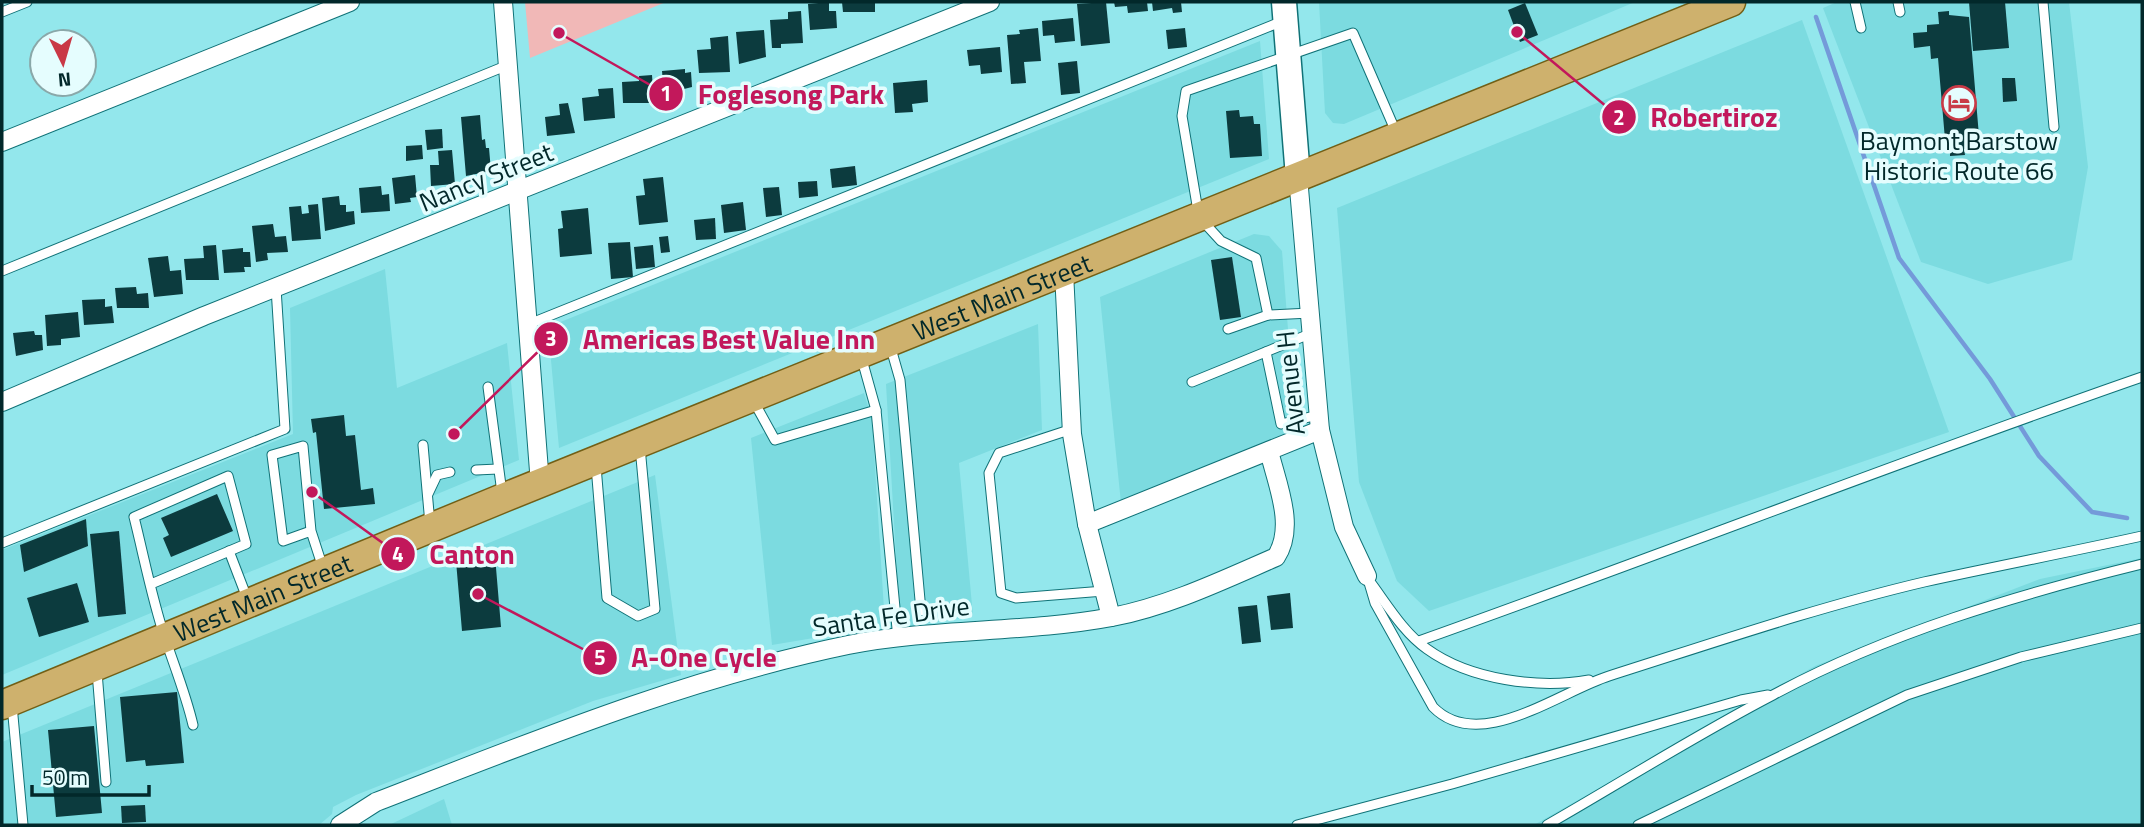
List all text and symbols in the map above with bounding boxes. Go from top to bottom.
north arrow [28,28,98,98]
text: N [57,65,72,95]
callout: Foglesong Park [649,70,898,119]
text: Foglesong Park [698,72,885,115]
text: 1 [660,77,672,109]
hotel icon: Baymont Barstow Historic Route 66 [1940,84,1978,122]
callout: Robertiroz [1602,93,1792,142]
text: Robertiroz [1650,95,1778,138]
text: 2 [1613,101,1625,133]
place label: Baymont Barstow Historic Route 66 [1860,121,2058,190]
street label: Nancy Street [413,132,559,222]
street label: West Main Street [906,243,1097,350]
callout: Americas Best Value Inn [533,315,889,364]
text: Americas Best Value Inn [583,317,875,360]
text: 3 [545,322,557,354]
street label: Avenue H [1265,329,1315,437]
callout: Canton [380,530,529,579]
text: Canton [429,532,515,575]
text: 4 [392,538,404,570]
street label: West Main Street [167,543,358,652]
street label: Santa Fe Drive [810,586,972,646]
callout: A-One Cycle [582,633,791,682]
text: A-One Cycle [631,635,777,678]
text: 5 [594,641,606,673]
scale bar [32,754,149,798]
text: 50 m [42,761,88,793]

